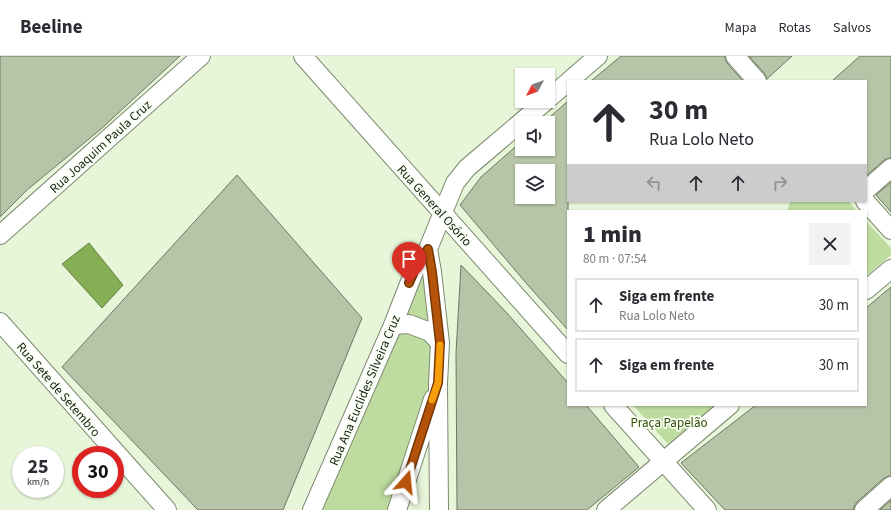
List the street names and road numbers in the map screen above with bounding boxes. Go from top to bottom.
street label: Rua Joaquim Paula Cruz [46,96,156,197]
street label: Rua General Osório [393,161,476,250]
street label: Rua Ana Euclides Silveira Cruz [325,312,405,468]
street label: Rua Sete de Setembro [12,339,104,441]

